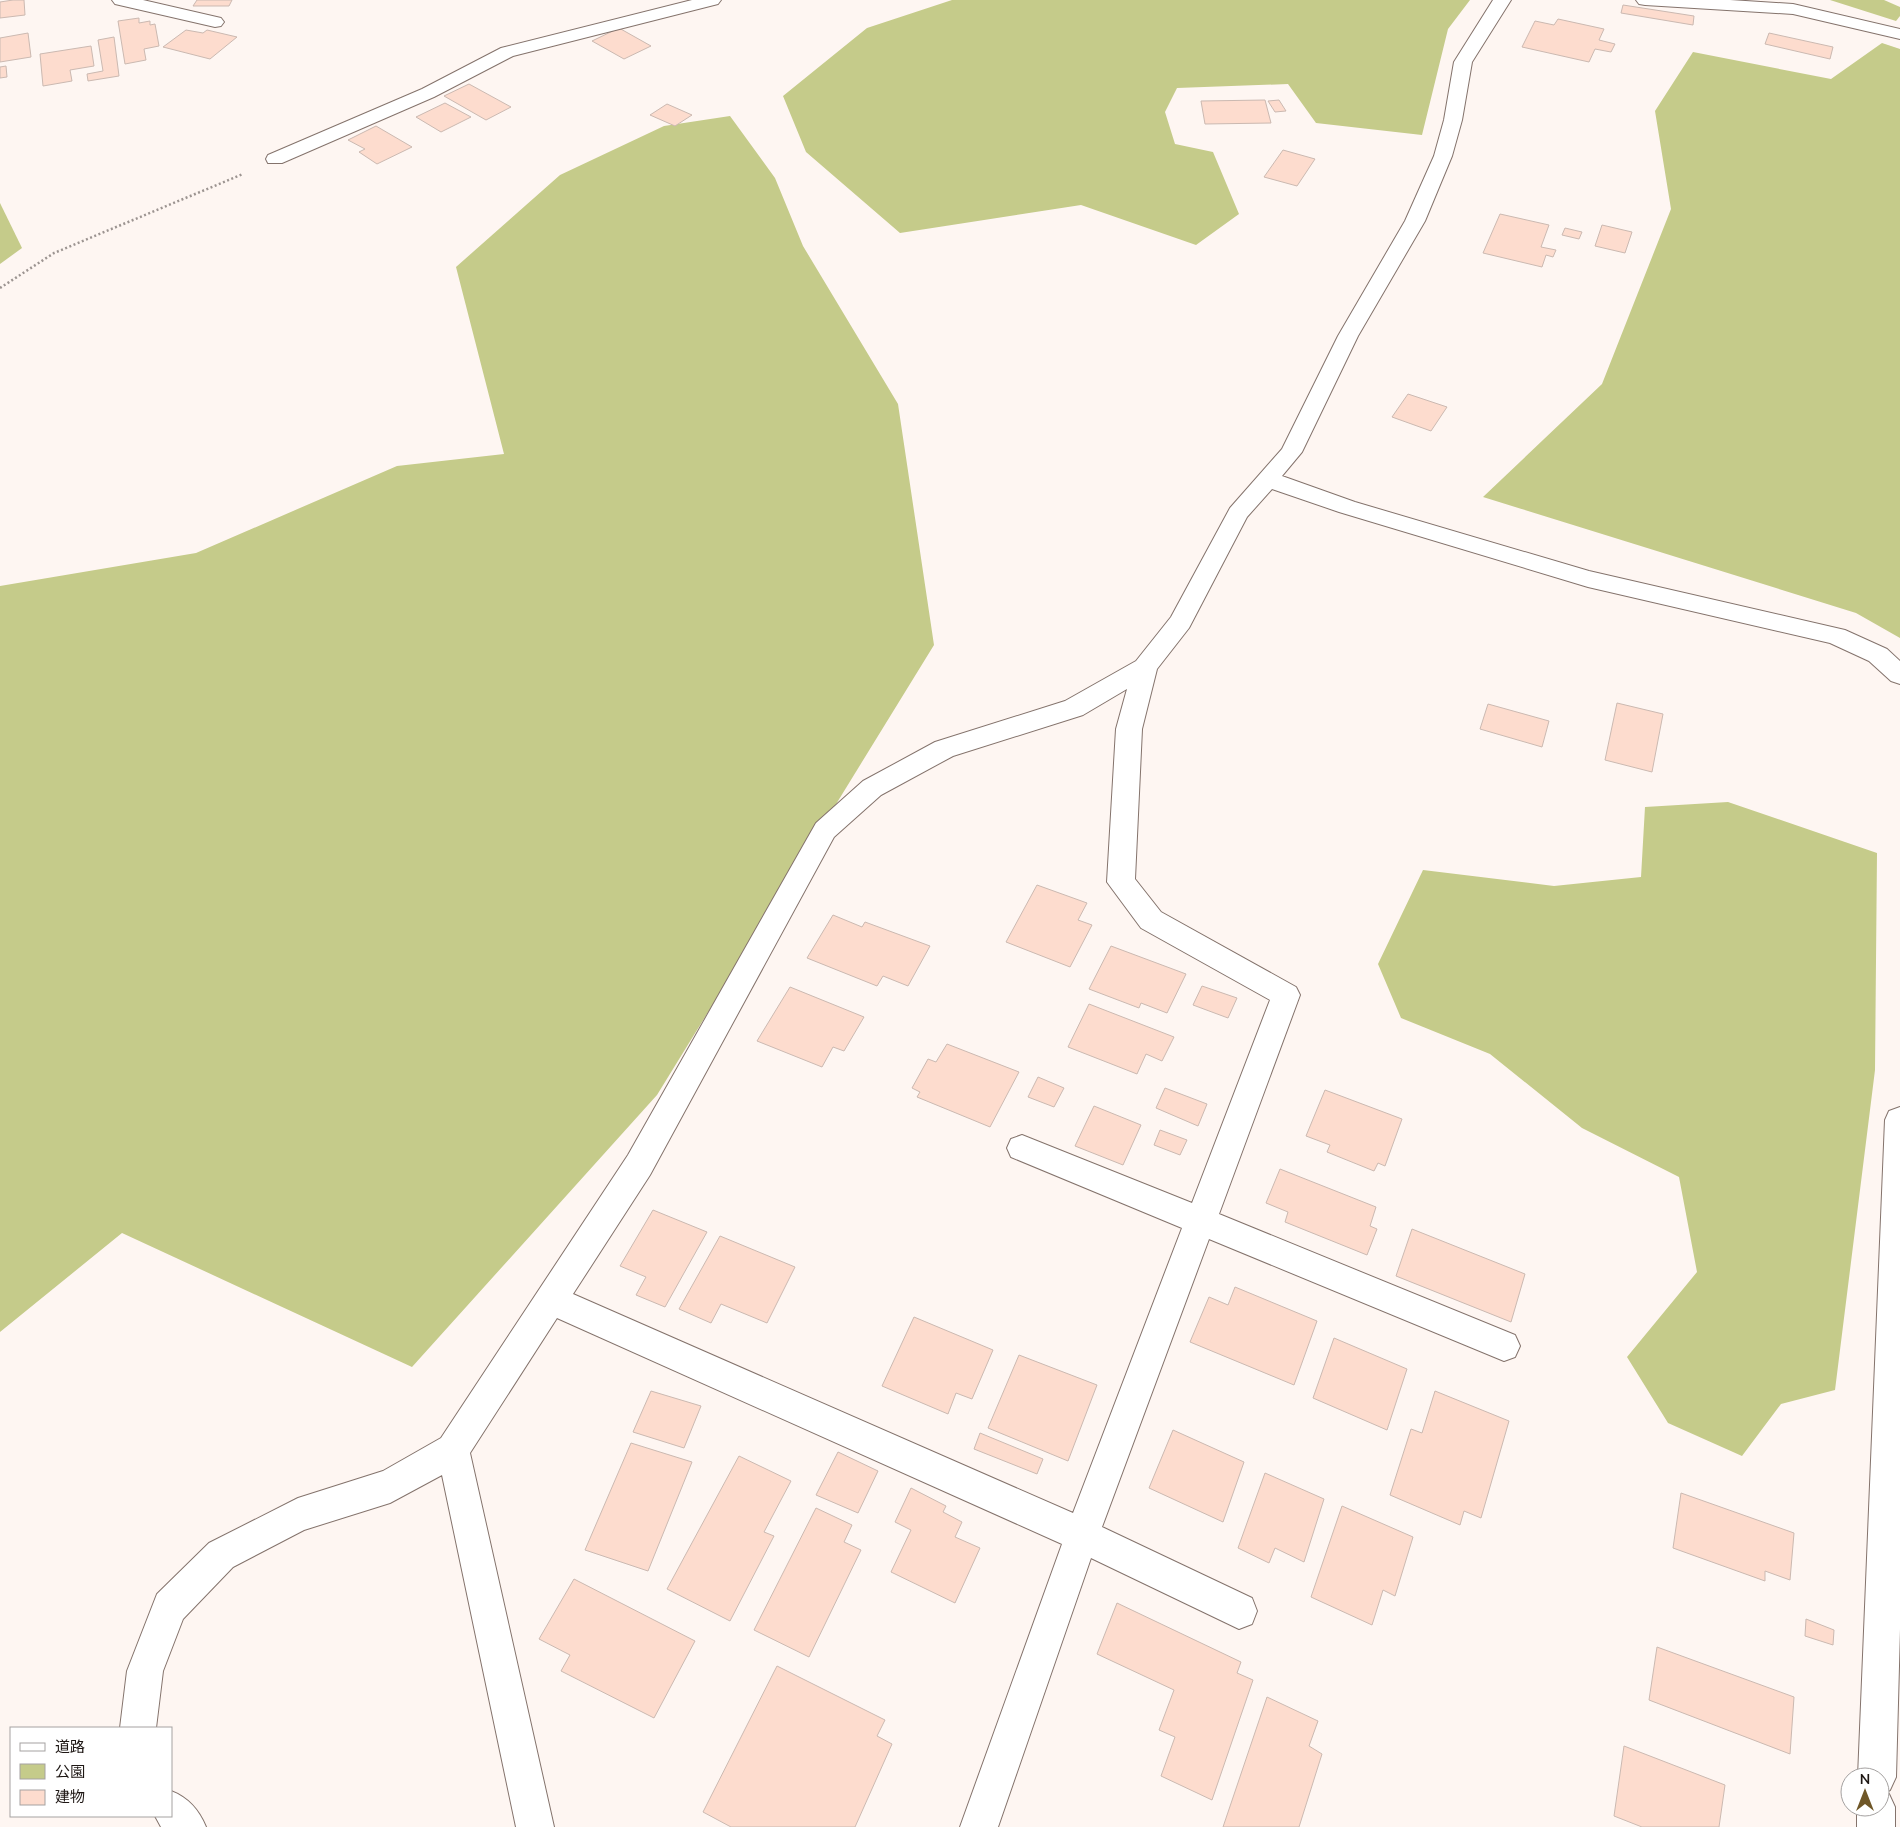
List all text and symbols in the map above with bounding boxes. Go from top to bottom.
legend [10,1727,172,1817]
text: 道路 [55,1737,85,1757]
text: 公園 [55,1762,85,1782]
north arrow [1840,1767,1890,1817]
text: N [1860,1770,1870,1789]
text: 建物 [55,1787,85,1807]

